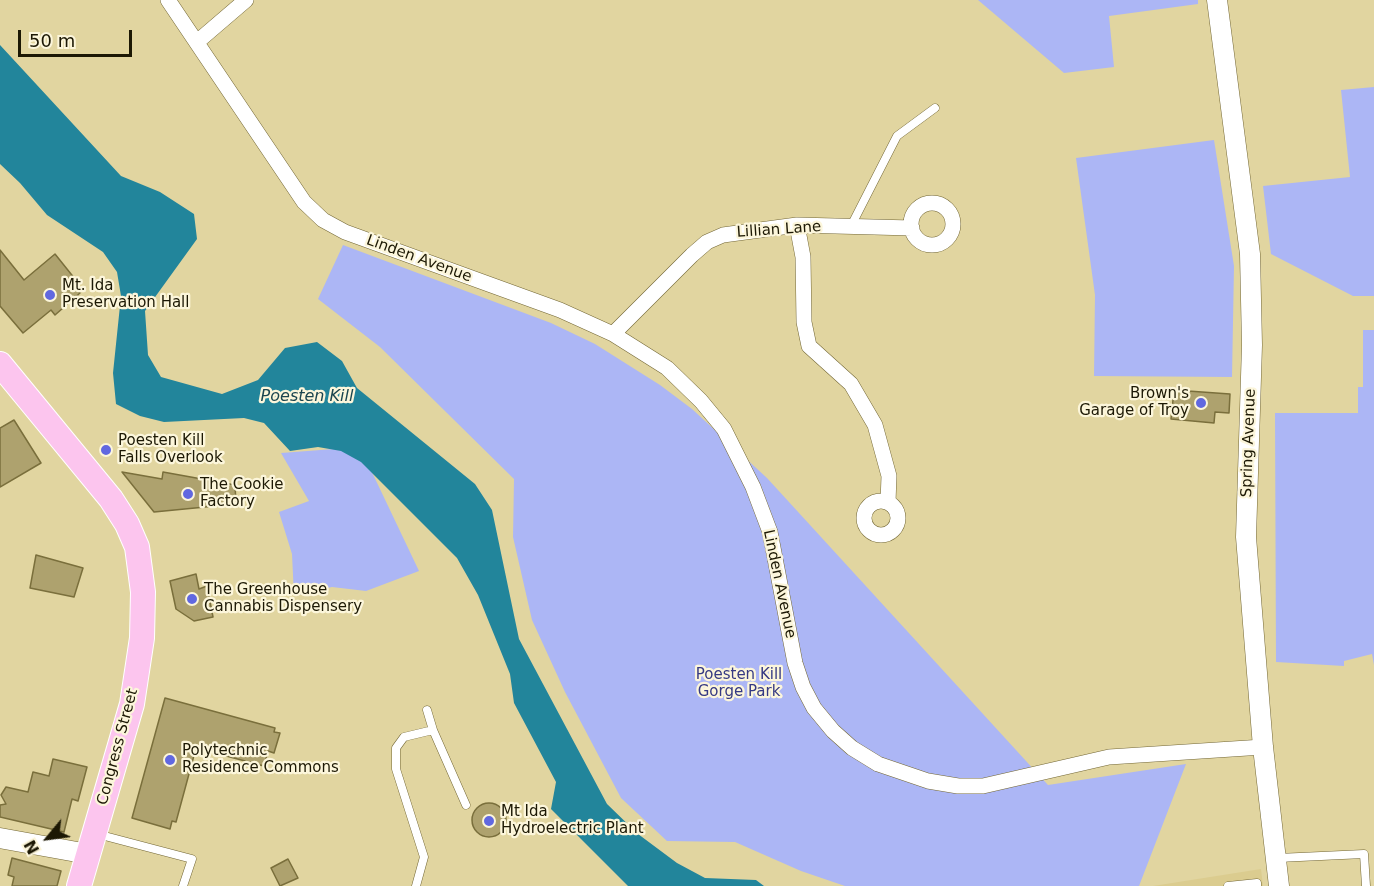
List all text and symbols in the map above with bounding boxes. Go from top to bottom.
scale bar [21,18,135,56]
text: 50 m [29,30,75,51]
street label: Lillian Lane [736,218,822,242]
street label: Linden Avenue [364,232,474,286]
place label: Mt. Ida Preservation Hall [62,277,189,312]
marker: Mt. Ida Preservation Hall [43,288,57,302]
place label: Brown's Garage of Troy [1079,385,1189,420]
water label: Poesten Kill [261,387,353,407]
street label: Spring Avenue [1238,388,1260,498]
marker: Brown's Garage of Troy [1194,396,1208,410]
place label: Poesten Kill Falls Overlook [118,432,223,467]
marker: Poesten Kill Falls Overlook [99,443,113,457]
place label: The Cookie Factory [200,476,284,511]
marker: The Cookie Factory [181,487,195,501]
street label: Linden Avenue [759,528,799,640]
place label: The Greenhouse Cannabis Dispensery [204,581,362,616]
marker: The Greenhouse Cannabis Dispensery [185,592,199,606]
park label: Poesten Kill Gorge Park [696,666,782,701]
street label: Congress Street [94,687,142,807]
place label: Polytechnic Residence Commons [182,742,339,777]
marker: Polytechnic Residence Commons [163,753,177,767]
place label: Mt Ida Hydroelectric Plant [501,803,644,838]
north arrow [18,808,78,868]
marker: Mt Ida Hydroelectric Plant [482,814,496,828]
text: N [20,837,43,857]

